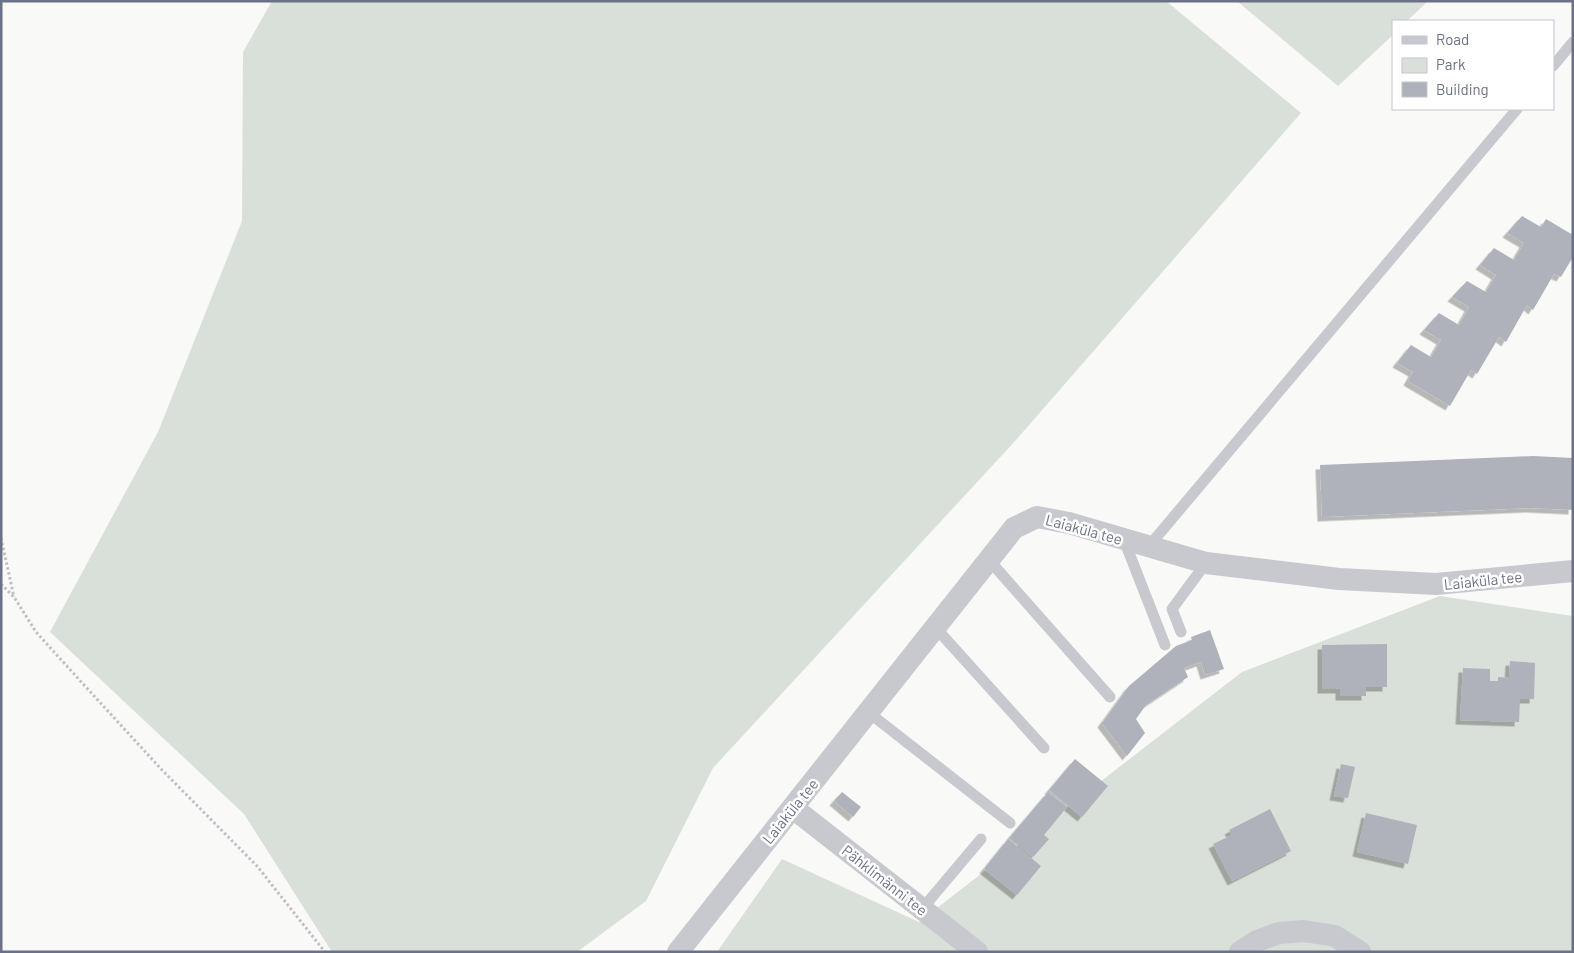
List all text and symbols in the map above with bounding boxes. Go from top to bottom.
legend [1392,20,1554,110]
text: Road [1436,30,1469,48]
text: Park [1436,55,1466,73]
text: Building [1436,80,1489,98]
street label: Laiaküla tee [1044,510,1124,548]
street label: Laiaküla tee [1443,567,1523,593]
street label: Laiaküla tee [758,775,822,847]
street label: Pähklimänni tee [839,841,931,919]

